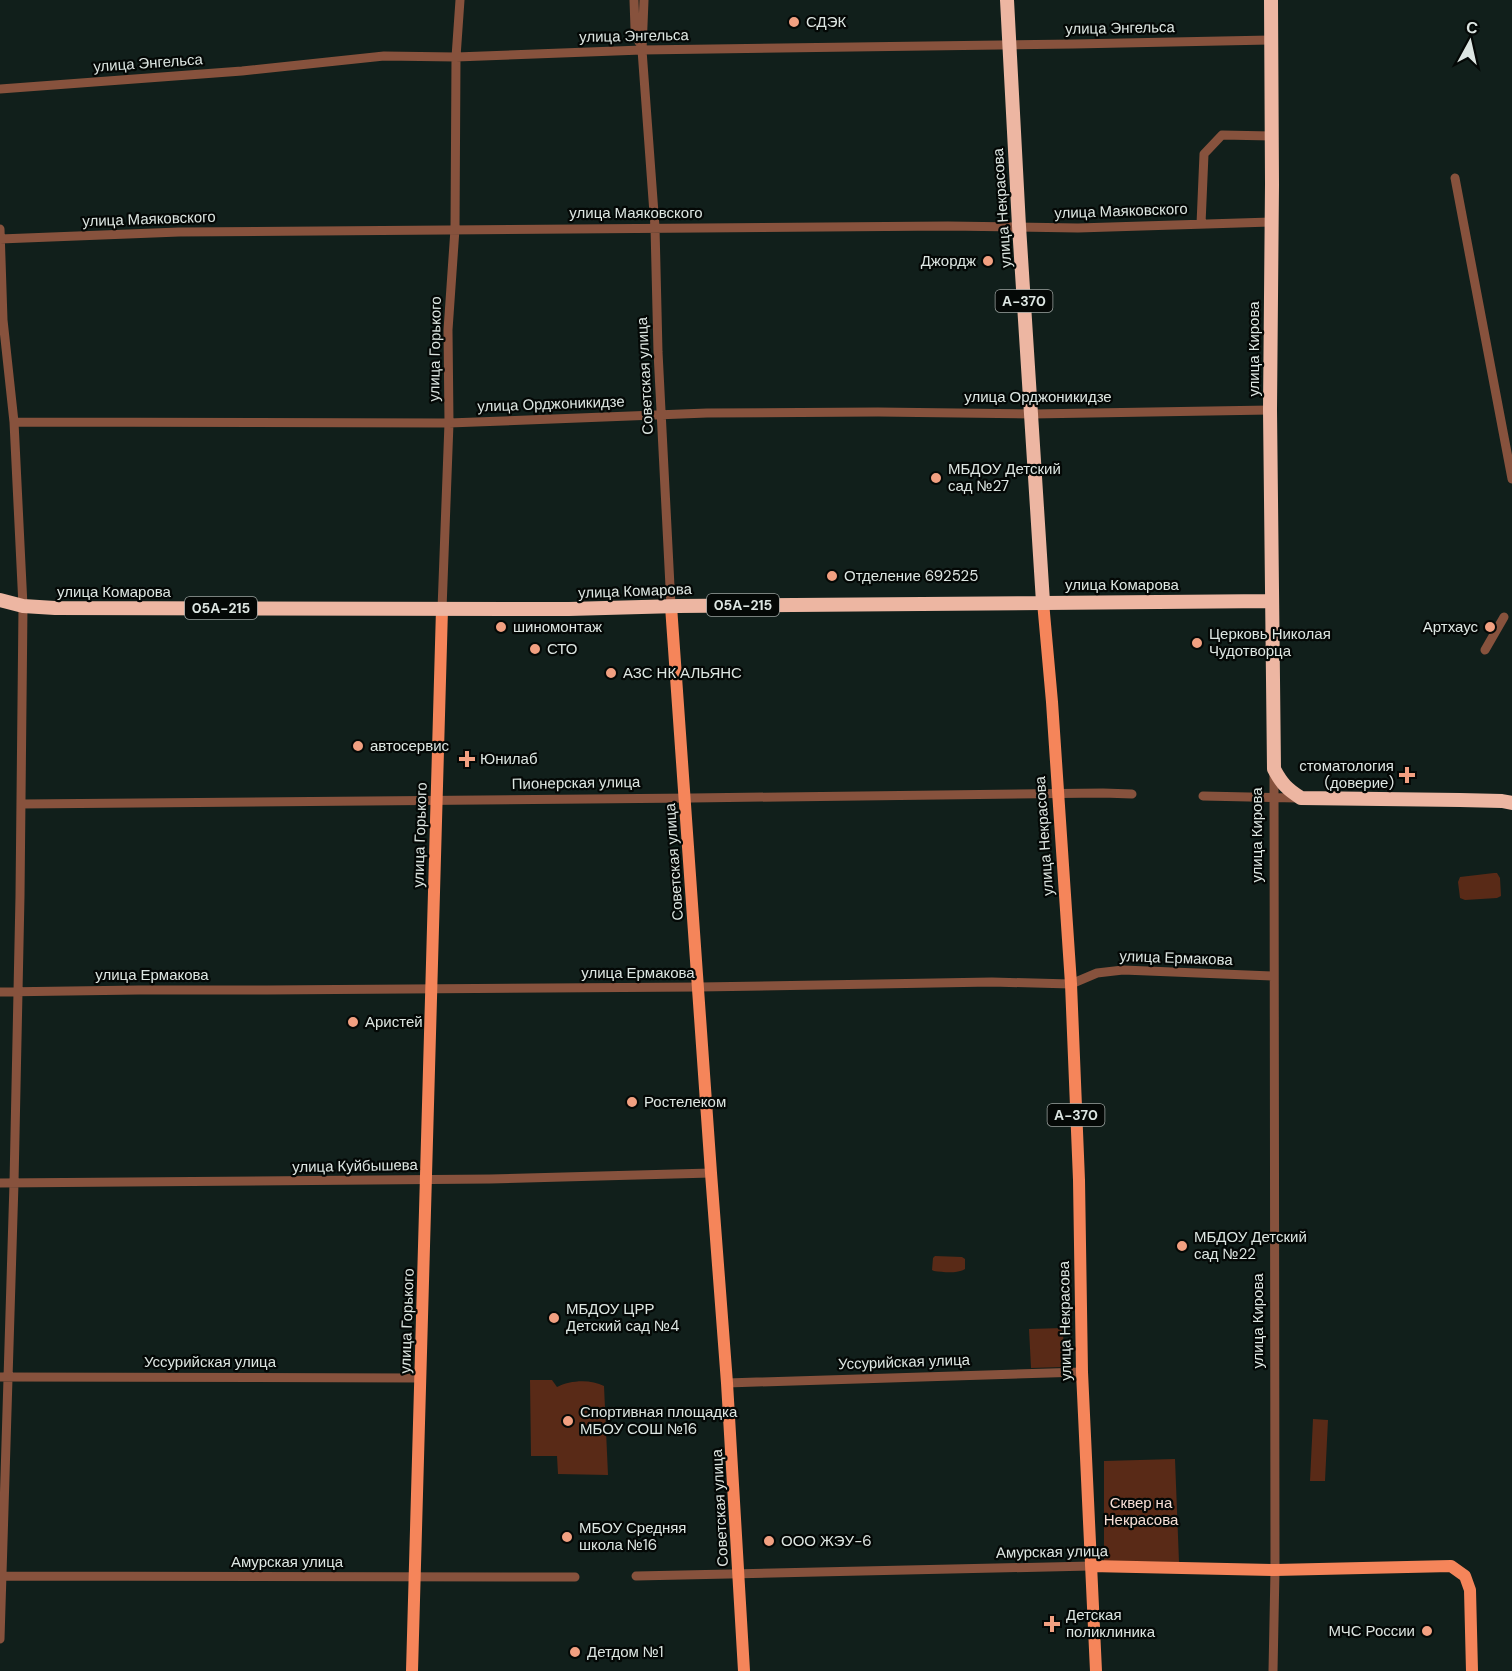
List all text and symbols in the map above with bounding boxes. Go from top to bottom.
place label: СДЭК [806,12,846,32]
north arrow [1440,12,1500,72]
marker: СДЭК [787,15,801,29]
text: С [1465,16,1480,39]
street label: улица Энгельса [1065,17,1176,39]
street label: улица Энгельса [579,25,690,47]
street label: улица Энгельса [93,49,204,77]
street label: улица Некрасова [988,147,1016,268]
street label: улица Маяковского [1054,199,1188,223]
street label: улица Маяковского [569,203,703,223]
street label: улица Маяковского [82,207,216,231]
place label: Джордж [921,251,976,271]
marker: Джордж [981,254,995,268]
road number: А-370 [996,290,1052,312]
street label: улица Горького [424,296,446,402]
street label: улица Кирова [1244,301,1264,397]
street label: Советская улица [632,316,658,435]
street label: улица Орджоникидзе [964,387,1112,407]
street label: улица Орджоникидзе [477,391,625,417]
place label: МБДОУ Детский сад №27 [948,459,1061,496]
marker: МБДОУ Детский сад №27 [929,471,943,485]
place label: Отделение 692525 [844,566,978,586]
marker: Отделение 692525 [825,569,839,583]
street label: улица Комарова [1065,575,1180,595]
street label: улица Комарова [578,579,693,603]
street label: улица Комарова [57,582,172,602]
road number: 05А-215 [707,594,779,616]
road number: 05А-215 [185,597,257,619]
place label: шиномонтаж [513,617,602,637]
place label: Артхаус [1423,617,1478,637]
marker: шиномонтаж [494,620,508,634]
marker: Артхаус [1483,620,1497,634]
place label: Церковь Николая Чудотворца [1209,624,1331,661]
marker: Церковь Николая Чудотворца [1190,636,1204,650]
place label: СТО [547,639,578,659]
marker: СТО [528,642,542,656]
place label: АЗС НК АЛЬЯНС [623,663,742,683]
marker: АЗС НК АЛЬЯНС [604,666,618,680]
place label: автосервис [370,736,450,756]
marker: автосервис [351,739,365,753]
place label: Юнилаб [480,749,538,769]
marker: Юнилаб [458,750,476,768]
place label: стоматология (доверие) [1299,756,1394,793]
marker: стоматология (доверие) [1398,766,1416,784]
street label: Пионерская улица [512,772,641,794]
street label: улица Некрасова [1030,775,1058,896]
street label: улица Горького [408,782,432,888]
street label: улица Кирова [1247,787,1267,883]
street label: Советская улица [660,802,688,921]
street label: улица Ермакова [1119,946,1234,970]
street label: улица Ермакова [581,963,695,983]
street label: улица Ермакова [95,965,209,985]
place label: Аристей [365,1012,423,1032]
marker: Аристей [346,1015,360,1029]
place label: Ростелеком [644,1092,726,1112]
marker: Ростелеком [625,1095,639,1109]
road number: А-370 [1048,1104,1104,1126]
street label: улица Куйбышева [292,1155,419,1177]
place label: МБДОУ Детский сад №22 [1194,1227,1307,1264]
marker: МБДОУ Детский сад №22 [1175,1239,1189,1253]
street label: улица Некрасова [1054,1260,1076,1381]
street label: улица Горького [395,1268,419,1374]
street label: улица Кирова [1248,1273,1268,1369]
place label: МБДОУ ЦРР Детский сад №4 [566,1299,679,1336]
marker: МБДОУ ЦРР Детский сад №4 [547,1311,561,1325]
street label: Уссурийская улица [838,1350,971,1374]
street label: Уссурийская улица [144,1352,277,1372]
place label: Спортивная площадка МБОУ СОШ №16 [580,1402,738,1439]
marker: Спортивная площадка МБОУ СОШ №16 [561,1414,575,1428]
street label: Советская улица [707,1448,733,1567]
park label: Сквер на Некрасова [1104,1493,1179,1530]
place label: МБОУ Средняя школа №16 [579,1518,687,1555]
marker: МБОУ Средняя школа №16 [560,1530,574,1544]
place label: ООО ЖЭУ-6 [781,1531,872,1551]
marker: ООО ЖЭУ-6 [762,1534,776,1548]
street label: Амурская улица [996,1541,1109,1563]
street label: Амурская улица [231,1552,344,1572]
place label: Детская поликлиника [1066,1605,1156,1642]
marker: Детская поликлиника [1043,1615,1061,1633]
place label: МЧС России [1328,1621,1415,1641]
marker: МЧС России [1420,1624,1434,1638]
place label: Детдом №1 [587,1642,664,1662]
marker: Детдом №1 [568,1645,582,1659]

